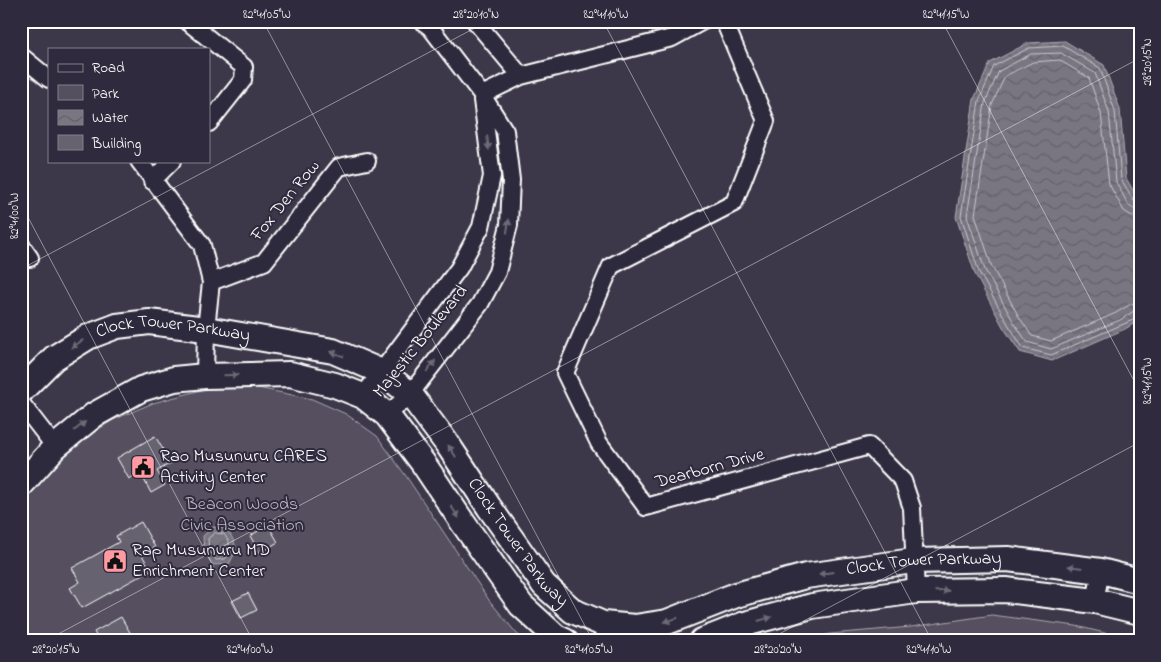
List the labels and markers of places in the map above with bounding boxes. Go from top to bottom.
place label: Rao Musunuru CARES Activity Center [160,444,327,491]
public building icon: Rao Musunuru CARES Activity Center [130,454,156,480]
place label: Rap Musunuru MD Enrichment Center [132,538,270,585]
public building icon: Rap Musunuru MD Enrichment Center [102,548,128,574]

